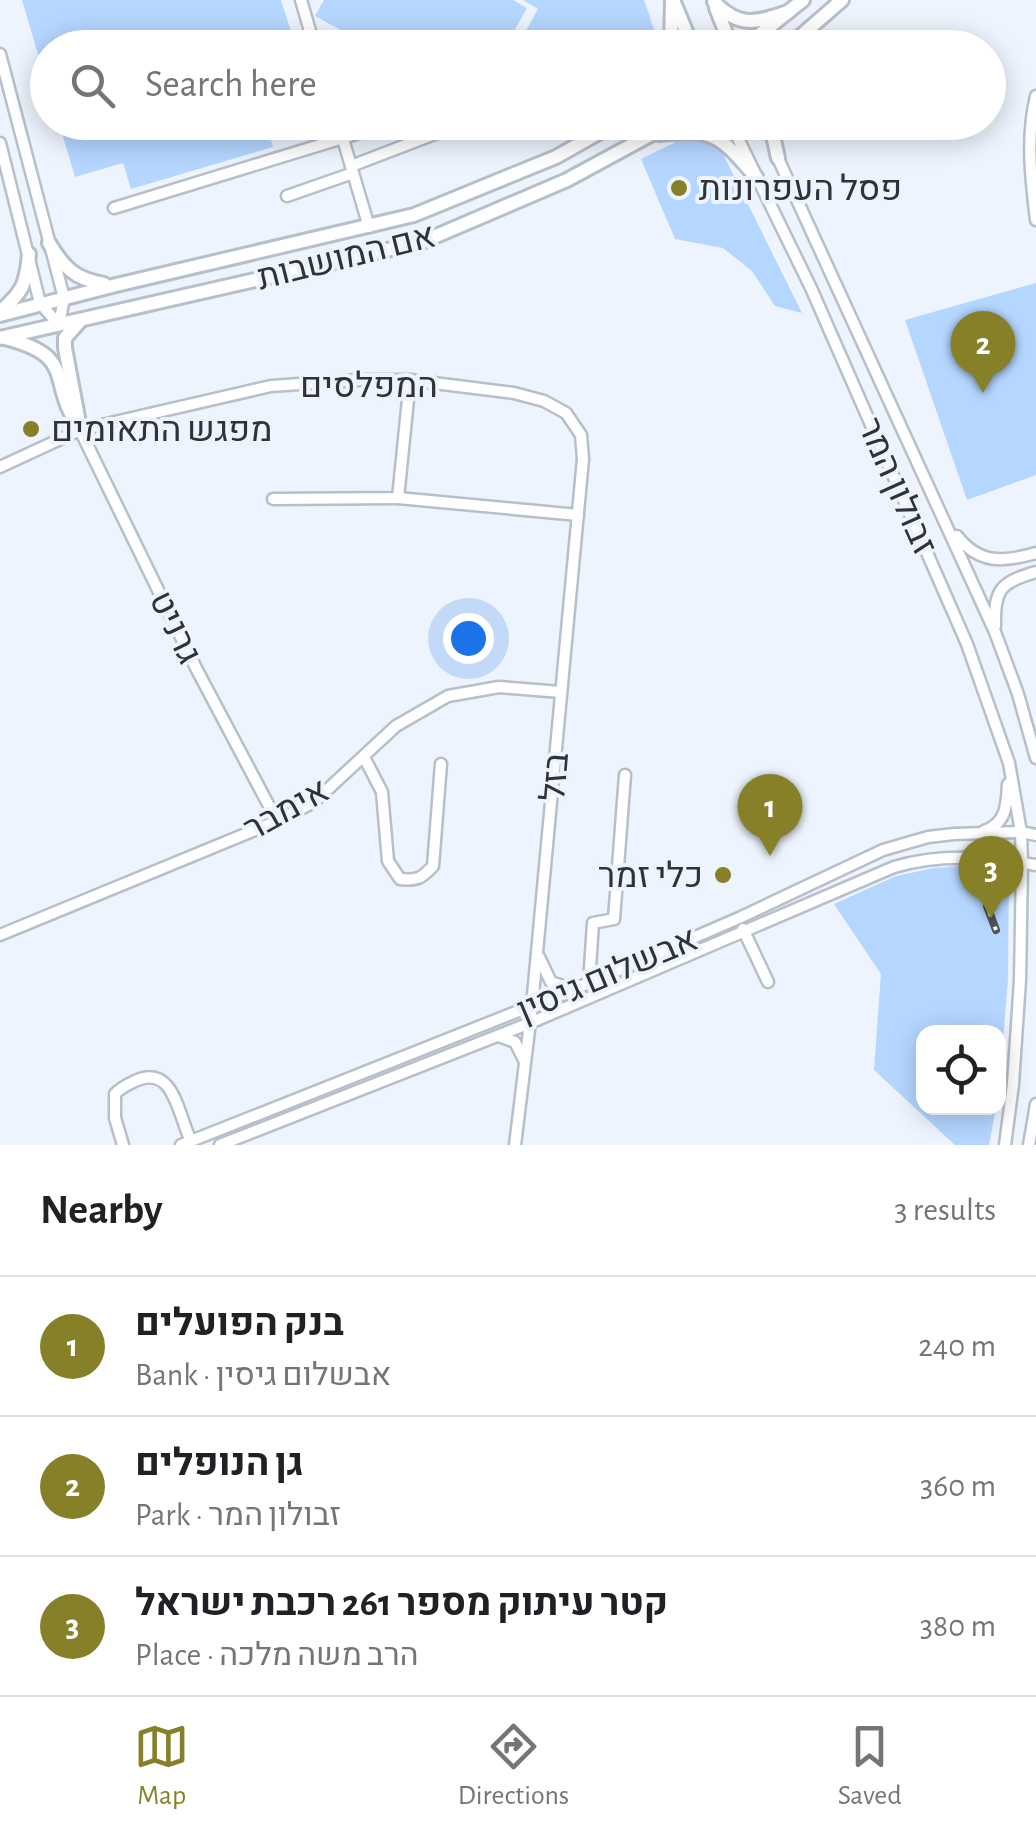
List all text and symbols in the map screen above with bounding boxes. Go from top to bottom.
search box [30,30,1006,140]
icon: search [65,58,120,113]
text: Search here [145,66,317,104]
place label: פסל העפרונות [699,172,902,207]
marker: פסל העפרונות [668,177,690,199]
street label: אם המושבות [254,218,439,296]
pin: 2 [950,310,1016,393]
street label: המפלסים [300,369,438,404]
place label: מפגש התאומים [51,413,272,448]
street label: זבולון המר [851,413,942,560]
marker: מפגש התאומים [20,418,42,440]
street label: גרניט [142,586,207,669]
your location [443,613,494,664]
street label: בזל [536,751,575,803]
street label: אימבר [239,773,335,848]
pin: 1 [738,774,802,856]
pin: 3 [958,836,1024,918]
place label: כלי זמר [598,859,703,894]
marker: כלי זמר [712,864,734,886]
street label: אבשלום גיסין [512,922,703,1029]
map controls [916,1025,1006,1115]
button: locate [916,1025,1006,1115]
text: Nearby [40,1189,163,1231]
text: 3 results [894,1194,996,1226]
text: בנק הפועלים [135,1305,344,1343]
text: 1 [67,1330,78,1362]
text: 240 m [918,1330,996,1362]
text: Bank · אבשלום גיסין [135,1359,391,1391]
text: גן הנופלים [135,1445,304,1483]
text: 2 [65,1470,80,1502]
text: 360 m [920,1470,996,1502]
text: Park · זבולון המר [135,1499,341,1531]
text: קטר עיתוק מספר 261 רכבת ישראל [135,1585,668,1623]
text: 3 [66,1610,79,1642]
text: 380 m [920,1610,996,1642]
text: Place · הרב משה מלכה [135,1639,418,1671]
tab: Map [134,1719,189,1813]
tab: Directions [458,1719,569,1813]
tab: Saved [838,1719,902,1813]

